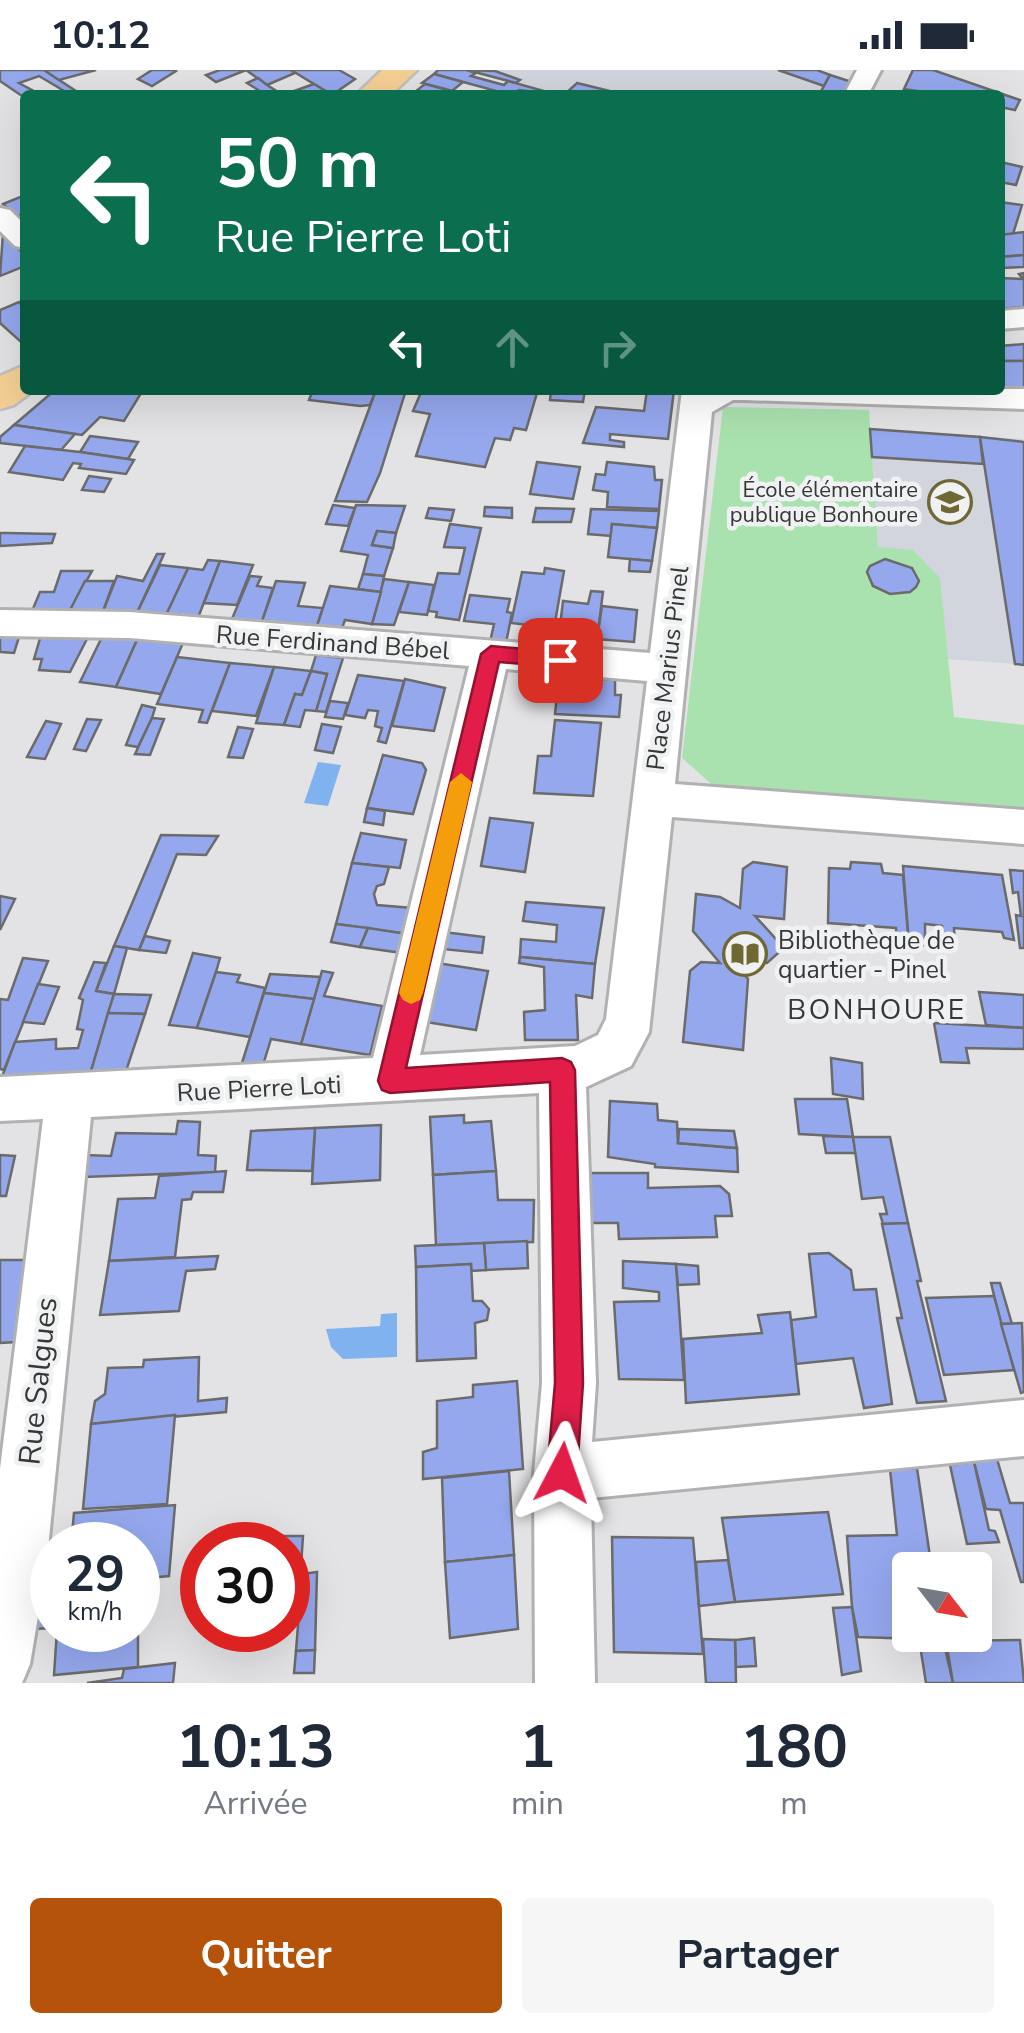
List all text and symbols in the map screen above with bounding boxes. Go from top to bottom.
text: 10:12 [50,10,151,61]
text: 50 m [215,116,379,212]
icon: left [50,130,180,260]
text: Rue Pierre Loti [215,207,511,268]
icon: left [380,320,435,375]
icon: ahead [485,320,540,375]
icon: right [590,320,645,375]
place label: École élémentaire publique Bonhoure [730,475,918,530]
school or university icon: École élémentaire publique Bonhoure [927,479,973,525]
street label: Place Marius Pinel [639,563,697,772]
street label: Rue Ferdinand Bébel [215,618,452,668]
pin [518,618,603,703]
icon: arrive [533,633,588,688]
place label: Bibliothèque de quartier - Pinel [778,924,955,987]
library icon: Bibliothèque de quartier - Pinel [722,931,768,977]
district label: BONHOURE [787,991,967,1029]
street label: Rue Pierre Loti [176,1068,342,1110]
street label: Rue Salgues [9,1295,68,1467]
position arrow [510,1421,614,1525]
speed limit sign: 30 [180,1522,310,1652]
text: 29 [65,1540,125,1609]
north arrow [892,1552,992,1652]
map controls [892,1552,992,1652]
text: km/h [67,1595,123,1629]
text: 10:13 [176,1706,335,1788]
text: 1 [519,1706,555,1788]
text: 180 [740,1706,848,1788]
text: Arrivée [203,1782,307,1825]
text: min [511,1782,564,1825]
text: m [780,1782,808,1825]
button: Quitter [30,1898,502,2013]
button: Partager [522,1898,994,2013]

